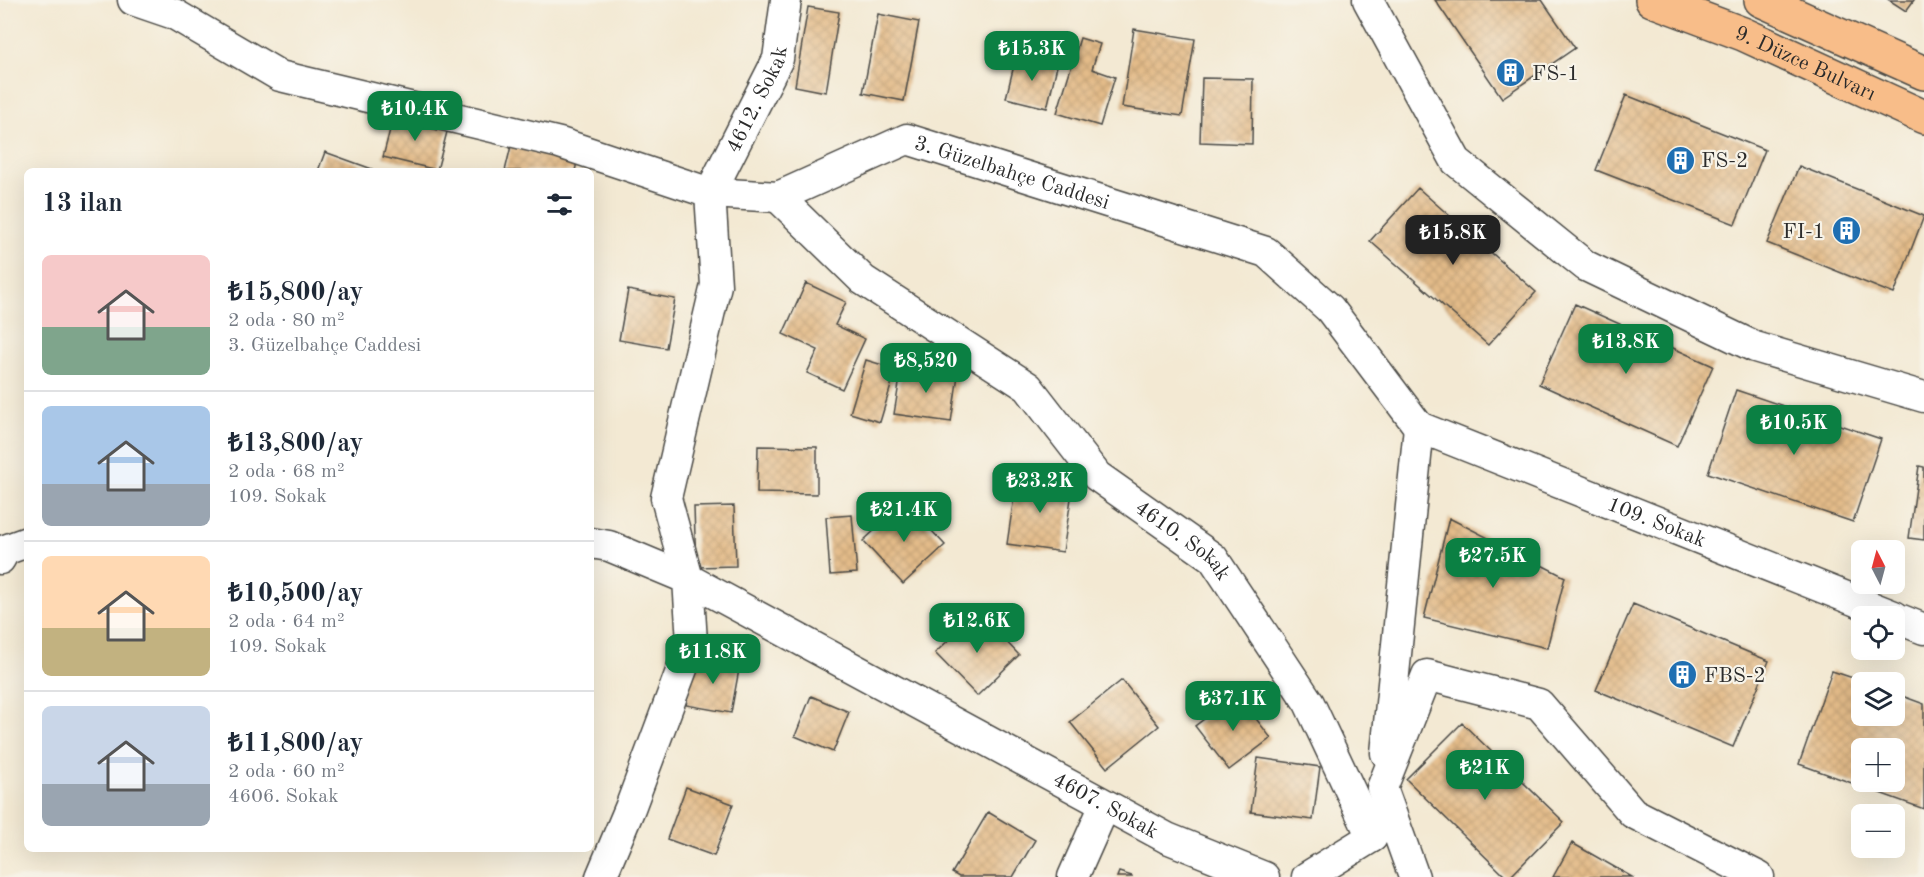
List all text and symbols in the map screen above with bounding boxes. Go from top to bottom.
street label: 9. Düzce Bulvarı [1732,23,1878,105]
pin: ₺15.3K [983,31,1081,82]
text: ₺15.3K [998,40,1066,60]
street label: 4612. Sokak [723,45,792,157]
building icon: FS-1 [1495,57,1527,89]
place label: FS-1 [1532,64,1579,85]
pin: ₺10.4K [366,91,464,142]
text: ₺10.4K [381,100,449,120]
street label: 3. Güzelbahçe Caddesi [912,133,1112,214]
building icon: FS-2 [1664,144,1696,176]
place label: FS-2 [1701,151,1748,172]
icon: filters [543,188,576,221]
text: 13 ilan [42,191,123,217]
pin: ₺15.8K [1404,215,1502,266]
building icon: FI-1 [1830,215,1862,247]
place label: FI-1 [1783,222,1825,243]
text: ₺15.8K [1419,224,1487,244]
icon: home [90,279,162,351]
text: ₺15,800/ay [228,280,363,306]
text: 2 oda · 80 m² [228,311,345,331]
pin: ₺13.8K [1577,324,1675,375]
text: ₺13.8K [1592,333,1660,353]
text: 3. Güzelbahçe Caddesi [228,336,421,356]
pin: ₺8,520 [877,343,975,394]
text: ₺8,520 [894,352,958,372]
pin: ₺10.5K [1745,405,1843,456]
text: ₺10.5K [1760,414,1828,434]
icon: home [90,430,162,502]
text: ₺13,800/ay [228,431,363,457]
text: 2 oda · 68 m² [228,462,345,482]
pin: ₺23.2K [991,463,1089,514]
text: ₺23.2K [1006,472,1074,492]
text: 109. Sokak [228,487,327,507]
pin: ₺21.4K [855,492,953,543]
street label: 109. Sokak [1604,494,1709,552]
street label: 4610. Sokak [1131,497,1234,585]
text: ₺21.4K [870,501,938,521]
pin: ₺27.5K [1444,538,1542,589]
north arrow [1851,540,1905,594]
map controls [1851,540,1905,858]
text: ₺27.5K [1459,547,1527,567]
icon: home [90,580,162,652]
text: ₺10,500/ay [228,581,363,607]
pin: ₺12.6K [928,603,1026,654]
button: locate [1851,606,1905,660]
text: 2 oda · 64 m² [228,612,345,632]
text: ₺12.6K [943,612,1011,632]
pin: ₺11.8K [664,634,762,685]
text: 109. Sokak [228,637,327,657]
text: ₺11.8K [679,643,747,663]
building icon: FBS-2 [1667,659,1699,691]
place label: FBS-2 [1704,666,1766,687]
button: layers [1851,672,1905,726]
pin: ₺37.1K [1184,681,1282,732]
text: ₺37.1K [1199,690,1267,710]
icon: home [90,730,162,802]
text: ₺11,800/ay [228,731,363,757]
button: + [1851,738,1905,792]
pin: ₺21K [1449,750,1521,801]
text: ₺21K [1460,759,1510,779]
text: 2 oda · 60 m² [228,762,345,782]
street label: 4607. Sokak [1049,769,1161,843]
text: 4606. Sokak [228,787,339,807]
button: − [1851,804,1905,858]

